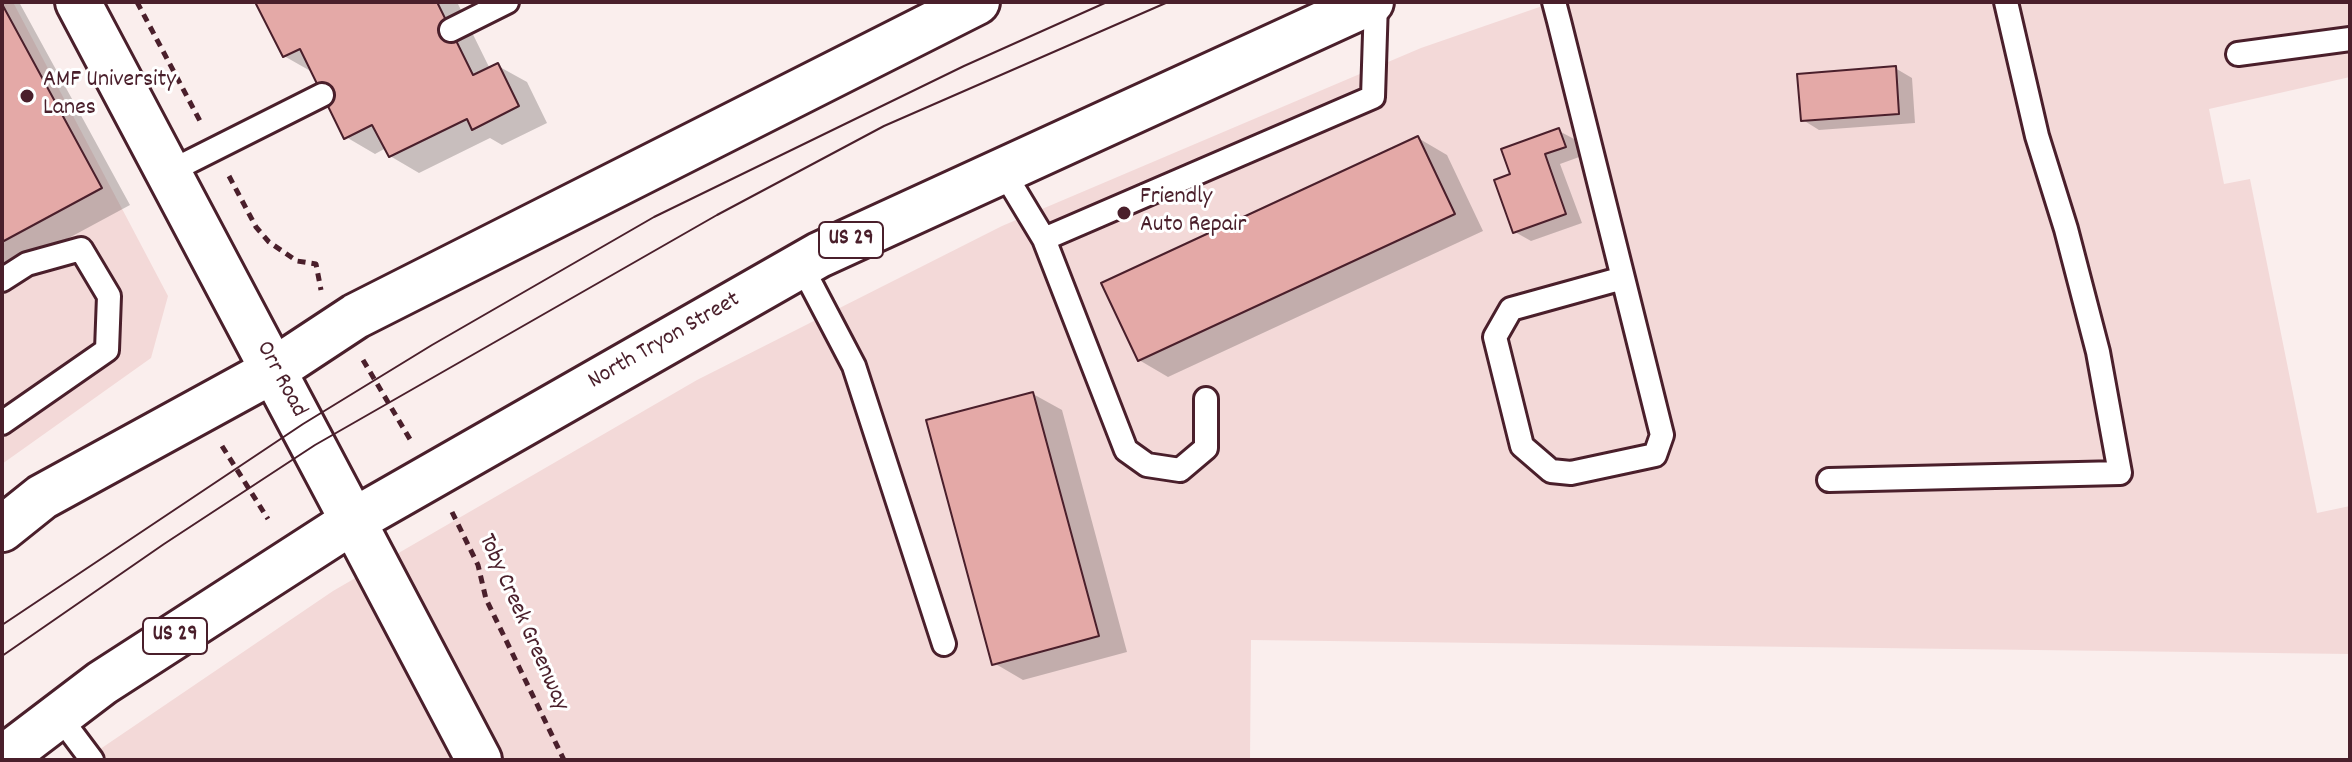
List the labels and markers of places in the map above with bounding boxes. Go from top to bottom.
place label: AMF University Lanes [43,68,176,124]
marker: AMF University Lanes [18,87,36,105]
place label: Friendly Auto Repair [1140,185,1246,241]
marker: Friendly Auto Repair [1115,204,1133,222]

